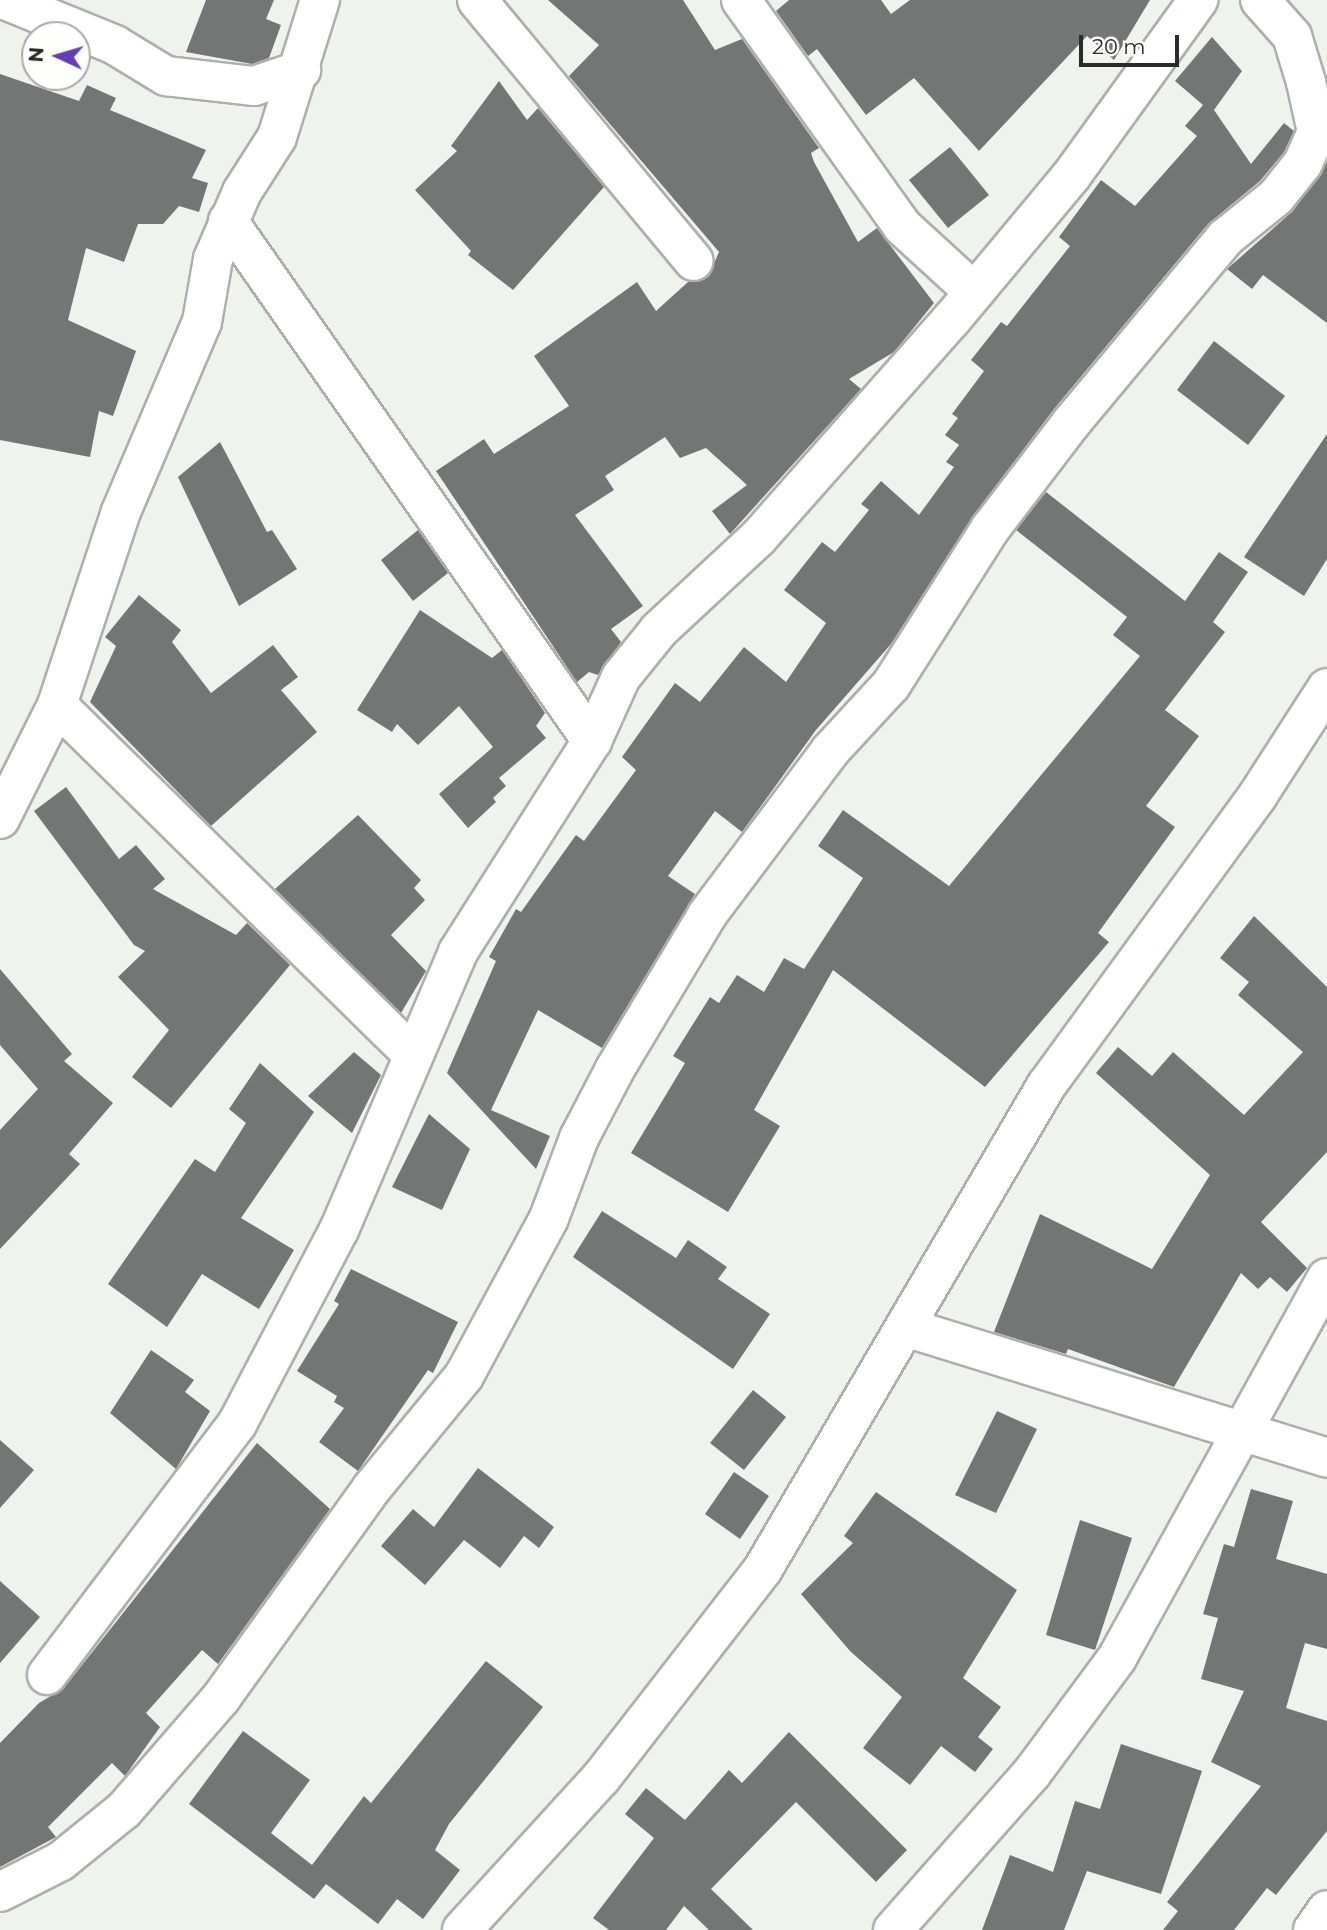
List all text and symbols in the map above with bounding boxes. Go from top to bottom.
north arrow [21,21,91,91]
scale bar [1082,21,1182,65]
text: 20 m [1092,34,1146,59]
text: N [25,46,49,63]

